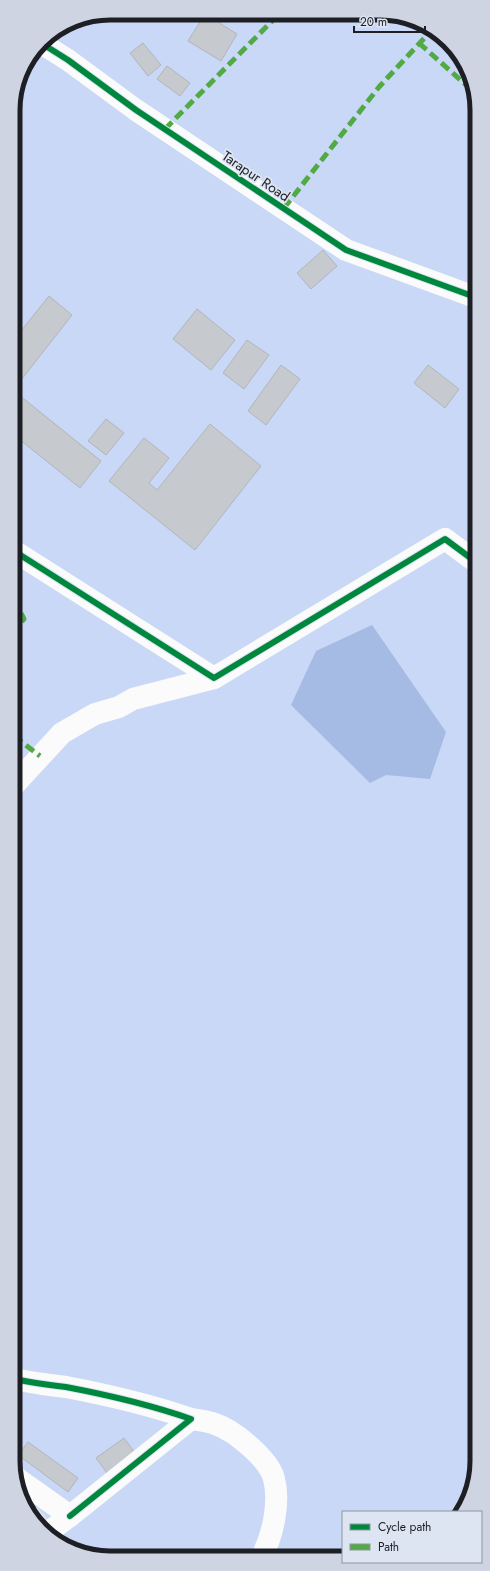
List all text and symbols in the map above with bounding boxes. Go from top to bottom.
scale bar [354,8,425,34]
text: 20 m [360,13,387,31]
street label: Tarapur Road [218,146,294,206]
legend [342,1511,482,1563]
text: Cycle path [378,1518,431,1536]
text: Path [378,1538,399,1556]

